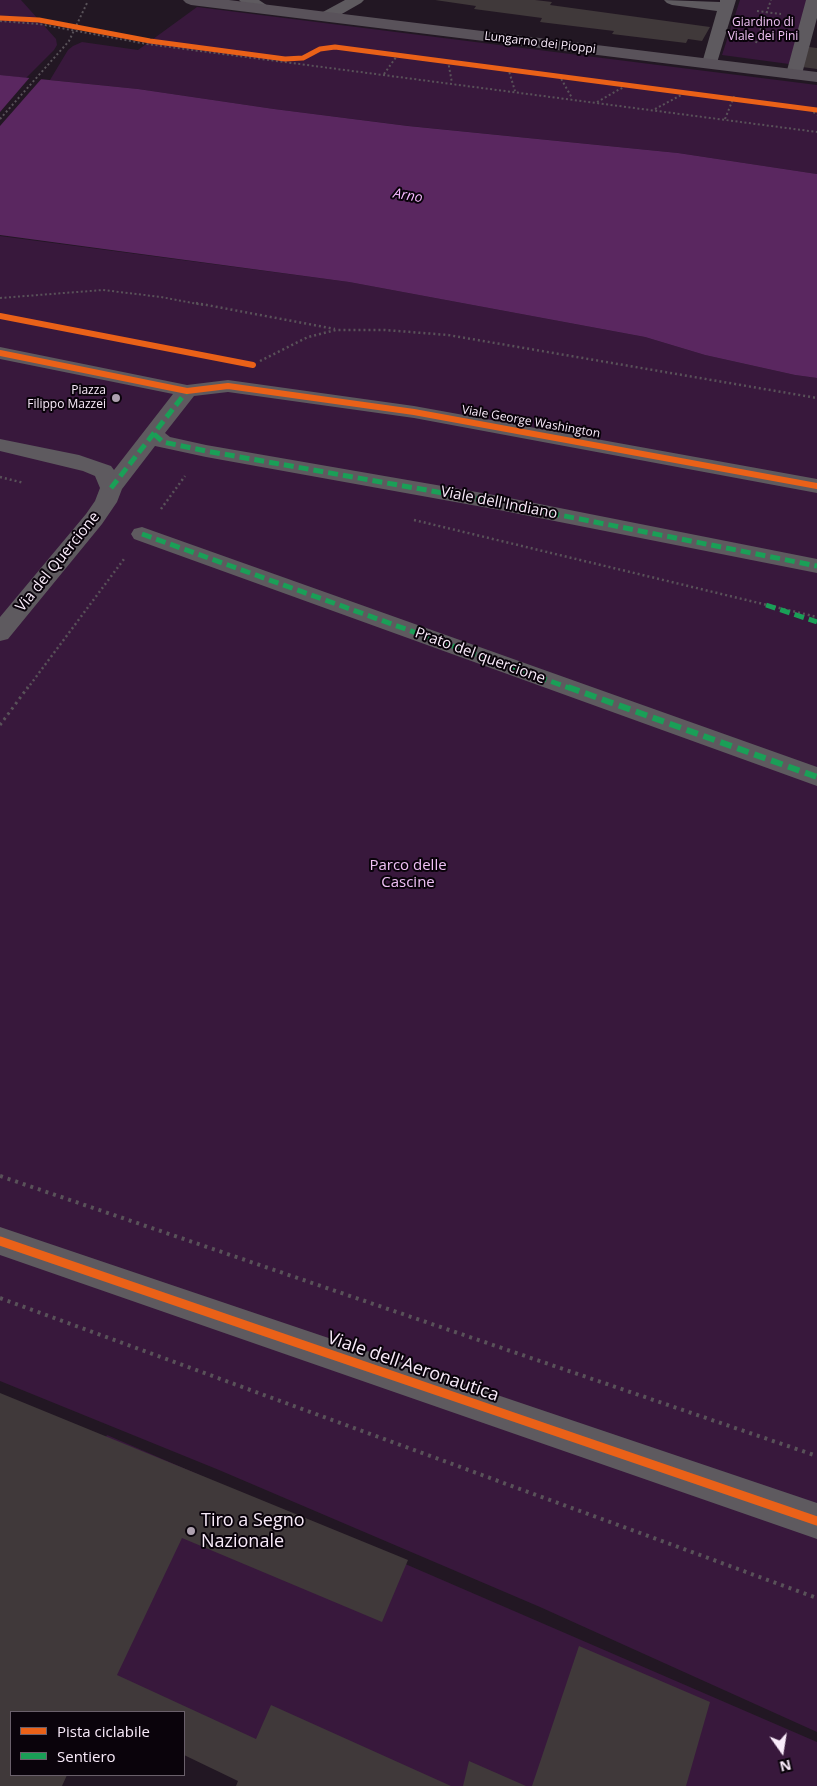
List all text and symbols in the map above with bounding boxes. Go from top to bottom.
park label: Giardino di Viale dei Pini [728,16,798,44]
street label: Lungarno dei Pioppi [483,29,597,57]
water label: Arno [392,185,424,207]
place label: Piazza Filippo Mazzei [27,384,106,412]
marker: Piazza Filippo Mazzei [110,392,122,404]
street label: Viale George Washington [461,403,601,441]
street label: Viale dell'Indiano [439,483,559,523]
street label: Via del Quercione [12,508,104,616]
street label: Prato del quercione [412,624,548,688]
park label: Parco delle Cascine [369,857,447,892]
street label: Viale dell'Aeronautica [324,1327,502,1407]
place label: Tiro a Segno Nazionale [201,1510,305,1552]
marker: Tiro a Segno Nazionale [185,1525,197,1537]
legend [10,1711,185,1776]
text: Pista ciclabile [57,1721,150,1741]
north arrow [757,1726,807,1776]
text: Sentiero [57,1746,116,1766]
text: N [778,1756,793,1777]

